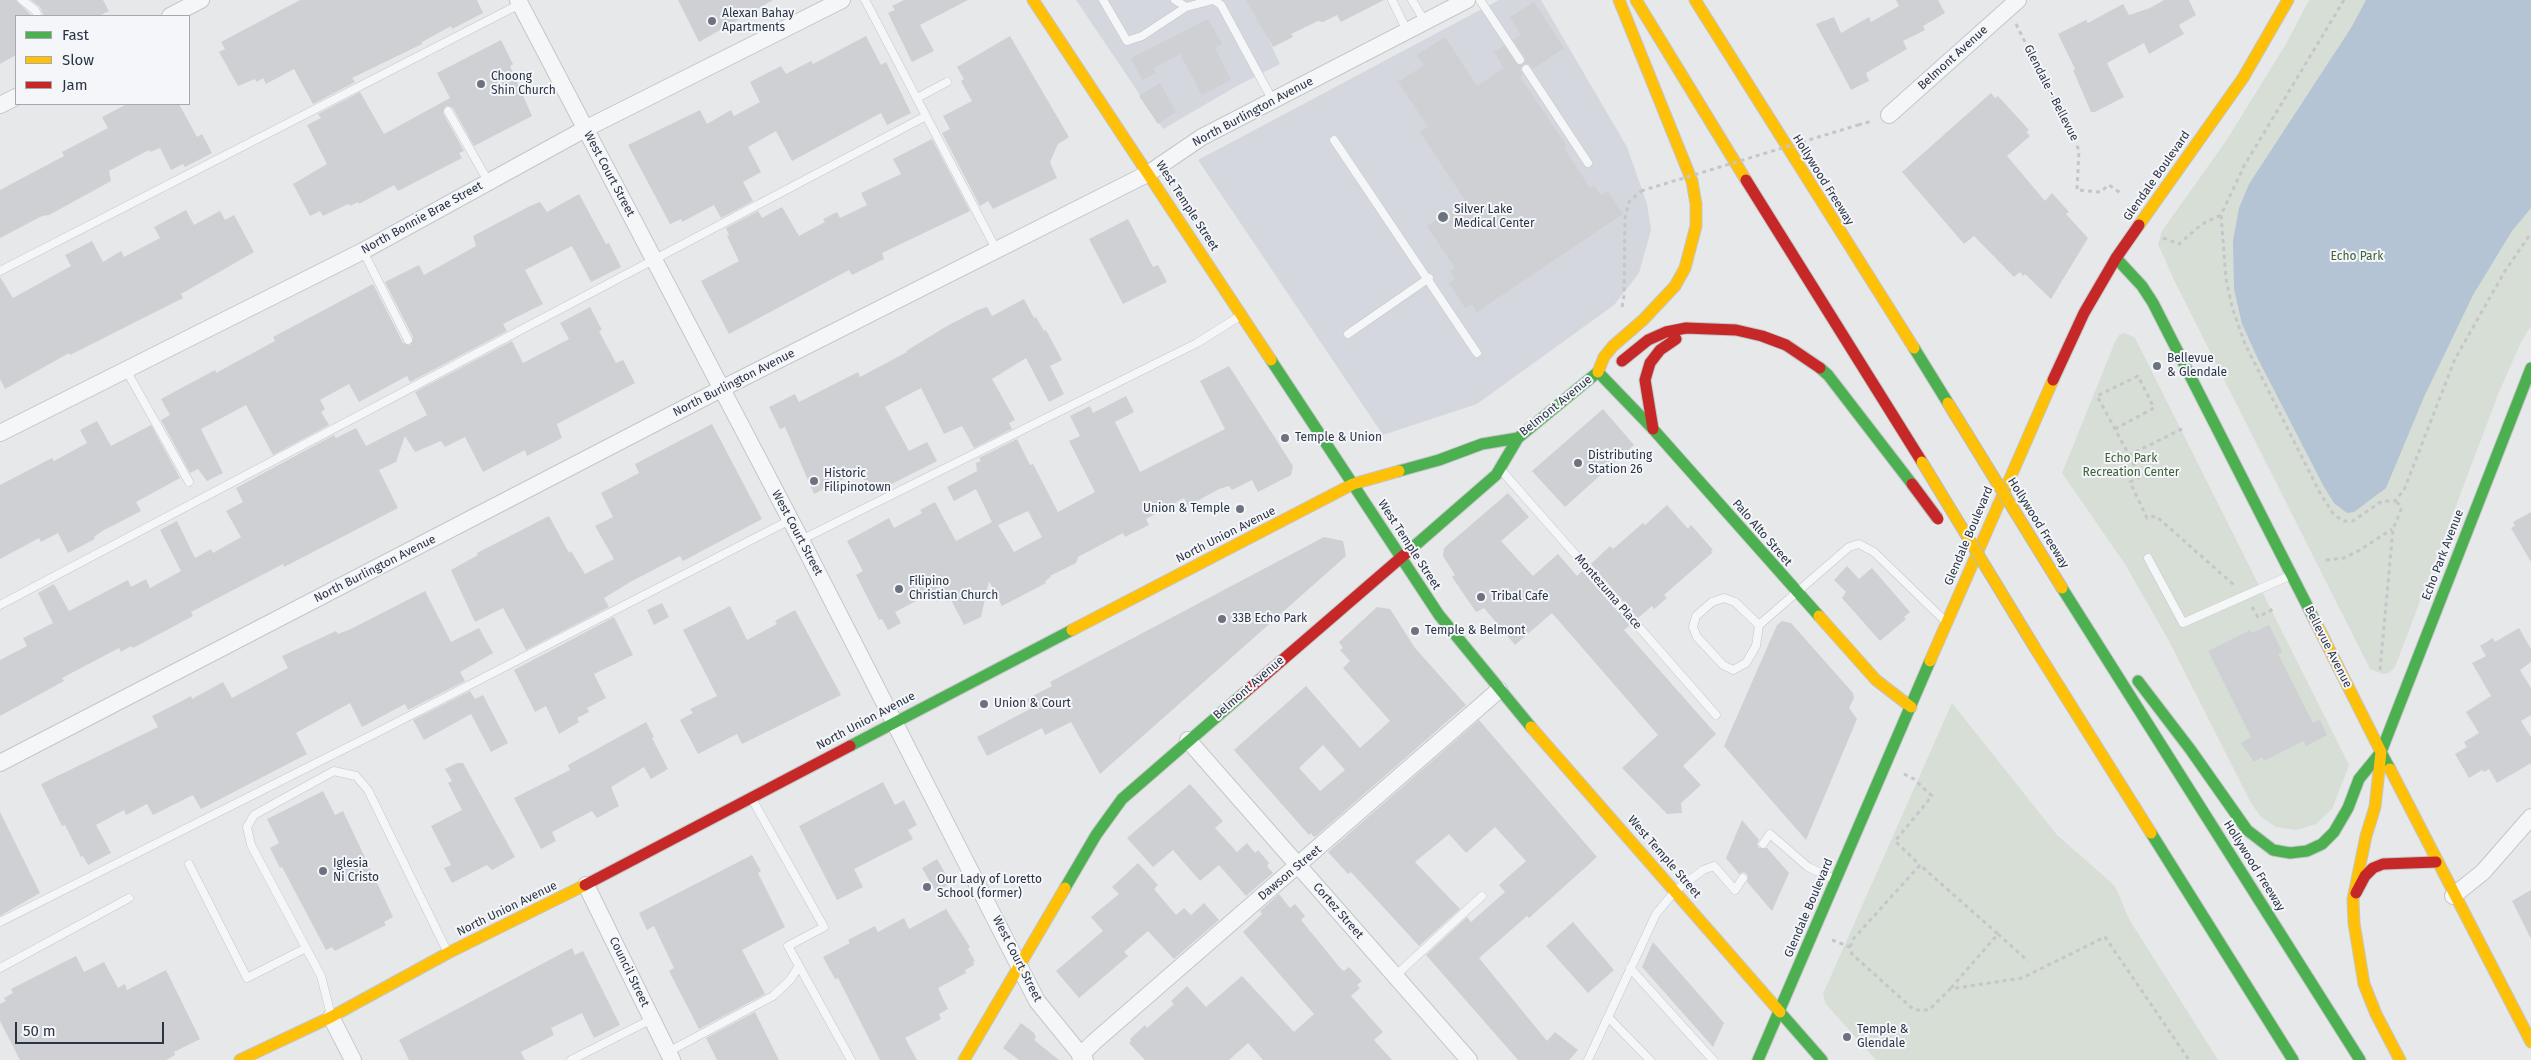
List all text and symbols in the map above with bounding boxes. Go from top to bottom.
place label: Alexan Bahay Apartments [722,7,794,35]
legend [15,15,190,105]
marker: Alexan Bahay Apartments [706,15,718,27]
street label: Belmont Avenue [1915,23,1991,93]
text: Fast [62,26,89,44]
street label: Glendale - Bellevue [2020,42,2082,144]
text: Slow [62,51,94,69]
place label: Choong Shin Church [491,70,556,98]
street label: North Burlington Avenue [1190,74,1316,150]
text: Jam [62,76,88,94]
marker: Choong Shin Church [475,78,487,90]
street label: Glendale Boulevard [2121,128,2193,224]
street label: West Court Street [580,129,638,219]
street label: Hollywood Freeway [1789,132,1857,228]
street label: West Temple Street [1152,158,1222,254]
street label: North Bonnie Brae Street [359,179,485,257]
place label: Silver Lake Medical Center [1454,203,1535,231]
marker: Silver Lake Medical Center [1436,210,1450,224]
park label: Echo Park [2331,250,2383,264]
street label: North Burlington Avenue [671,346,797,420]
place label: Bellevue & Glendale [2167,352,2227,380]
marker: Bellevue & Glendale [2151,360,2163,372]
street label: Belmont Avenue [1517,372,1595,440]
place label: Temple & Union [1295,431,1382,445]
marker: Temple & Union [1279,432,1291,444]
place label: Distributing Station 26 [1588,449,1652,477]
park label: Echo Park Recreation Center [2083,452,2179,480]
marker: Distributing Station 26 [1572,457,1584,469]
place label: Historic Filipinotown [824,467,891,495]
marker: Historic Filipinotown [808,475,820,487]
street label: Hollywood Freeway [2004,475,2072,571]
street label: Glendale Boulevard [1942,484,1996,588]
street label: West Court Street [768,488,826,578]
street label: West Temple Street [1374,497,1444,593]
street label: Palo Alto Street [1729,497,1795,569]
place label: Union & Temple [1143,502,1230,516]
marker: Union & Temple [1234,503,1246,515]
street label: North Union Avenue [1174,504,1278,566]
street label: Echo Park Avenue [2419,508,2467,602]
street label: North Burlington Avenue [312,532,438,606]
street label: Montezuma Place [1571,551,1645,633]
place label: Filipino Christian Church [909,575,998,603]
marker: Filipino Christian Church [893,583,905,595]
place label: Tribal Cafe [1491,590,1549,604]
marker: Tribal Cafe [1475,591,1487,603]
street label: Bellevue Avenue [2301,604,2355,690]
place label: 33B Echo Park [1232,612,1307,626]
marker: 33B Echo Park [1216,613,1228,625]
place label: Temple & Belmont [1425,624,1526,638]
marker: Temple & Belmont [1409,625,1421,637]
street label: Belmont Avenue [1211,653,1287,723]
street label: North Union Avenue [814,689,918,753]
place label: Union & Court [994,697,1071,711]
marker: Union & Court [978,698,990,710]
street label: West Temple Street [1624,813,1704,901]
street label: Hollywood Freeway [2220,818,2288,914]
street label: Dawson Street [1255,842,1325,904]
street label: Glendale Boulevard [1782,856,1836,960]
place label: Iglesia Ni Cristo [333,857,379,885]
marker: Iglesia Ni Cristo [317,865,329,877]
place label: Our Lady of Loretto School (former) [937,873,1042,901]
street label: North Union Avenue [455,878,559,940]
street label: Cortez Street [1310,880,1366,942]
marker: Our Lady of Loretto School (former) [921,881,933,893]
street label: West Court Street [989,914,1045,1004]
street label: Council Street [606,935,652,1009]
scale bar [18,1012,166,1044]
text: 50 m [23,1022,56,1040]
place label: Temple & Glendale [1857,1023,1908,1051]
marker: Temple & Glendale [1841,1031,1853,1043]

